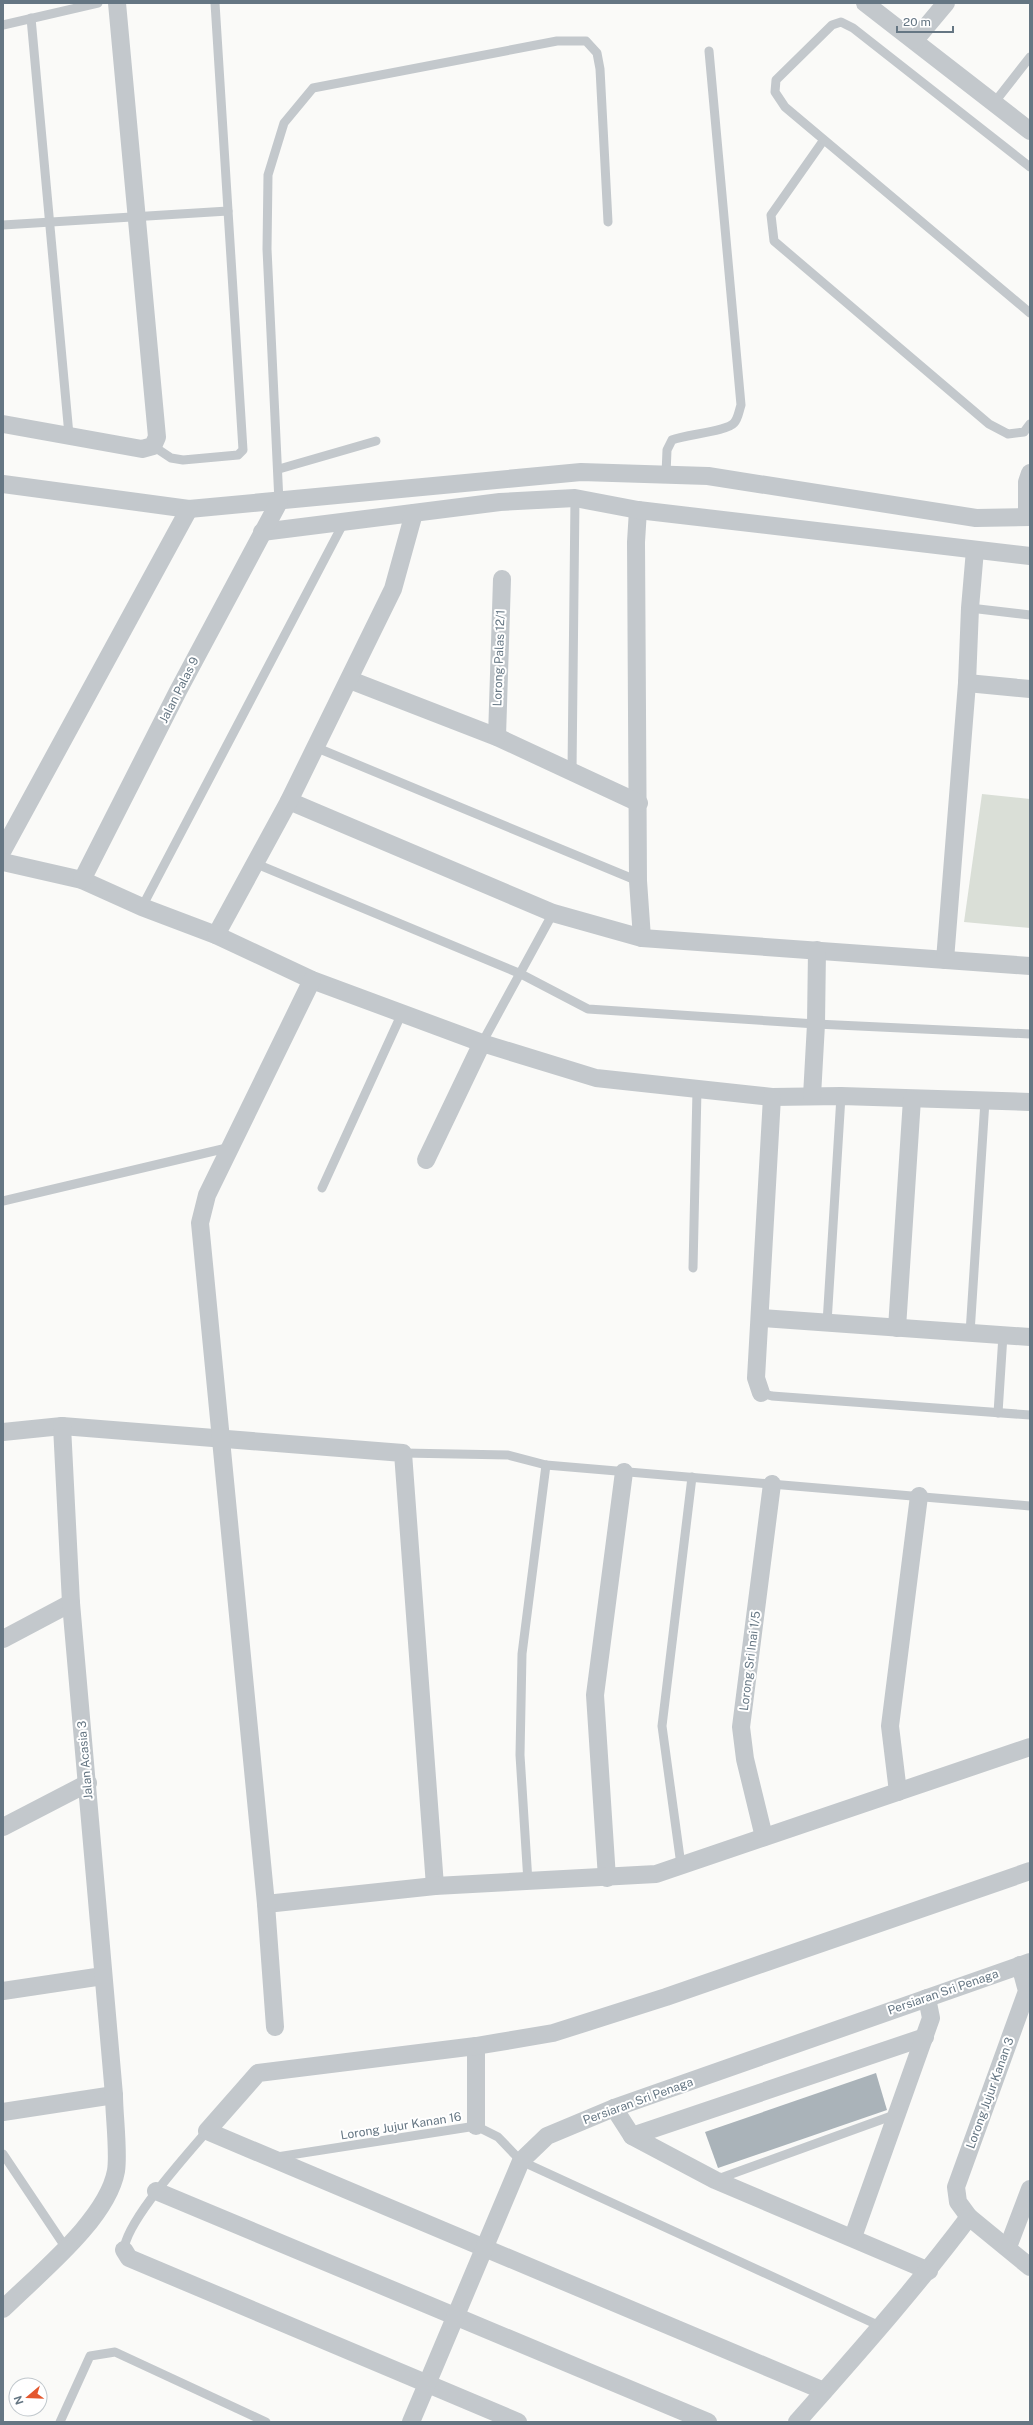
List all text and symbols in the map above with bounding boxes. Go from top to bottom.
scale bar [897,8,953,34]
text: 20 m [903,15,931,29]
street label: Lorong Palas 12/1 [490,610,508,706]
street label: Jalan Palas 9 [156,655,202,725]
street label: Lorong Sri Inai 1/5 [737,1610,763,1712]
street label: Jalan Acasia 3 [75,1720,95,1800]
street label: Persiaran Sri Penaga [886,1966,1000,2018]
street label: Lorong Jujur Kanan 3 [963,2036,1017,2150]
street label: Persiaran Sri Penaga [581,2075,695,2127]
street label: Lorong Jujur Kanan 16 [340,2110,462,2142]
north arrow [8,2377,48,2417]
text: N [11,2394,26,2406]

